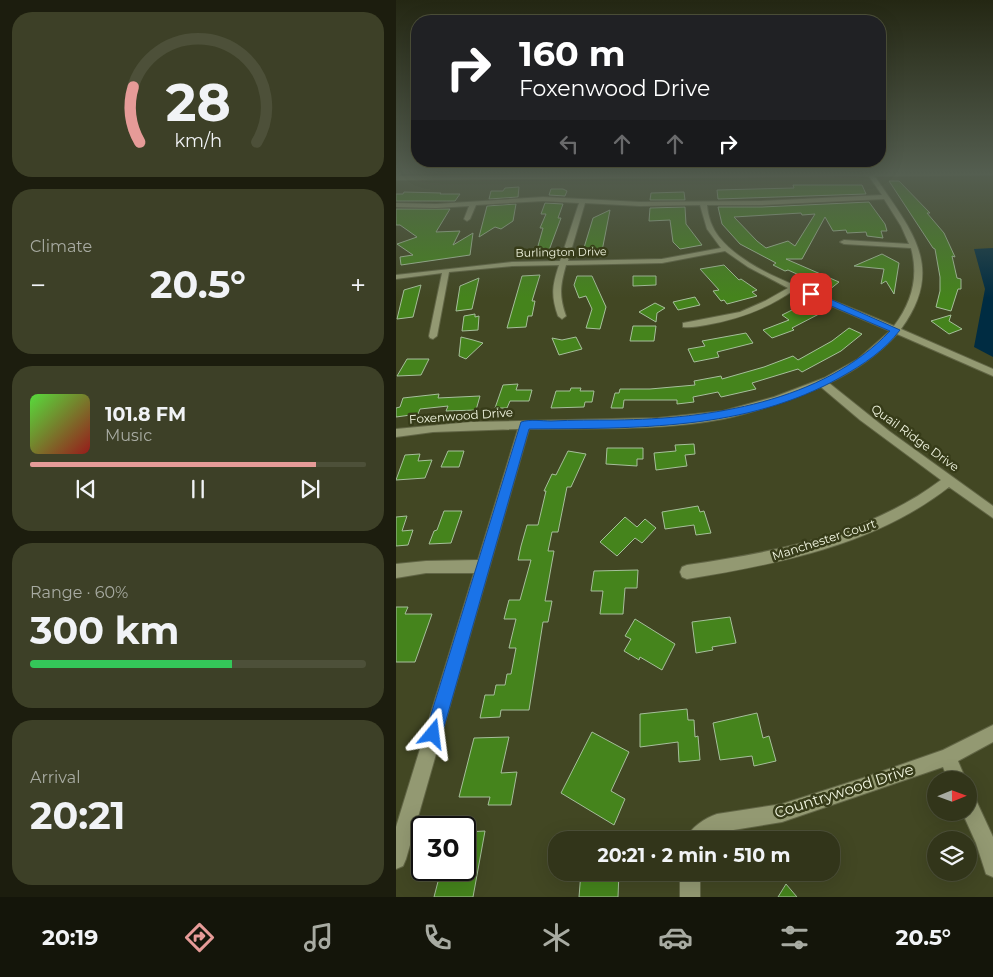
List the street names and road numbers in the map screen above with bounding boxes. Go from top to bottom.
street label: Burlington Drive [515,244,607,260]
street label: Quail Ridge Drive [868,401,962,474]
street label: Foxenwood Drive [408,404,514,427]
street label: Manchester Court [770,516,878,563]
street label: Countrywood Drive [772,759,916,822]

